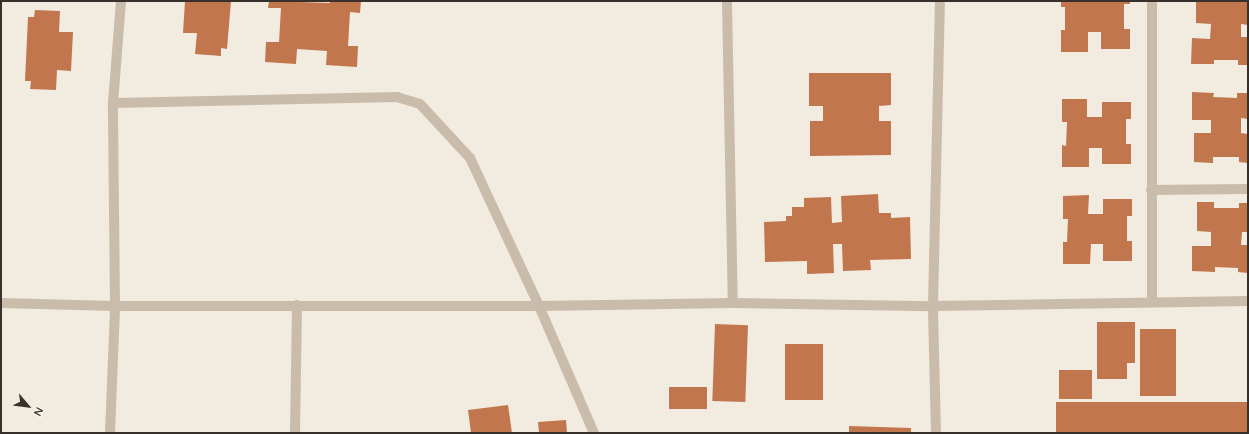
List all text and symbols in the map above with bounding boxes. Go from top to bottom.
north arrow [8,386,48,426]
text: N [31,405,47,418]

